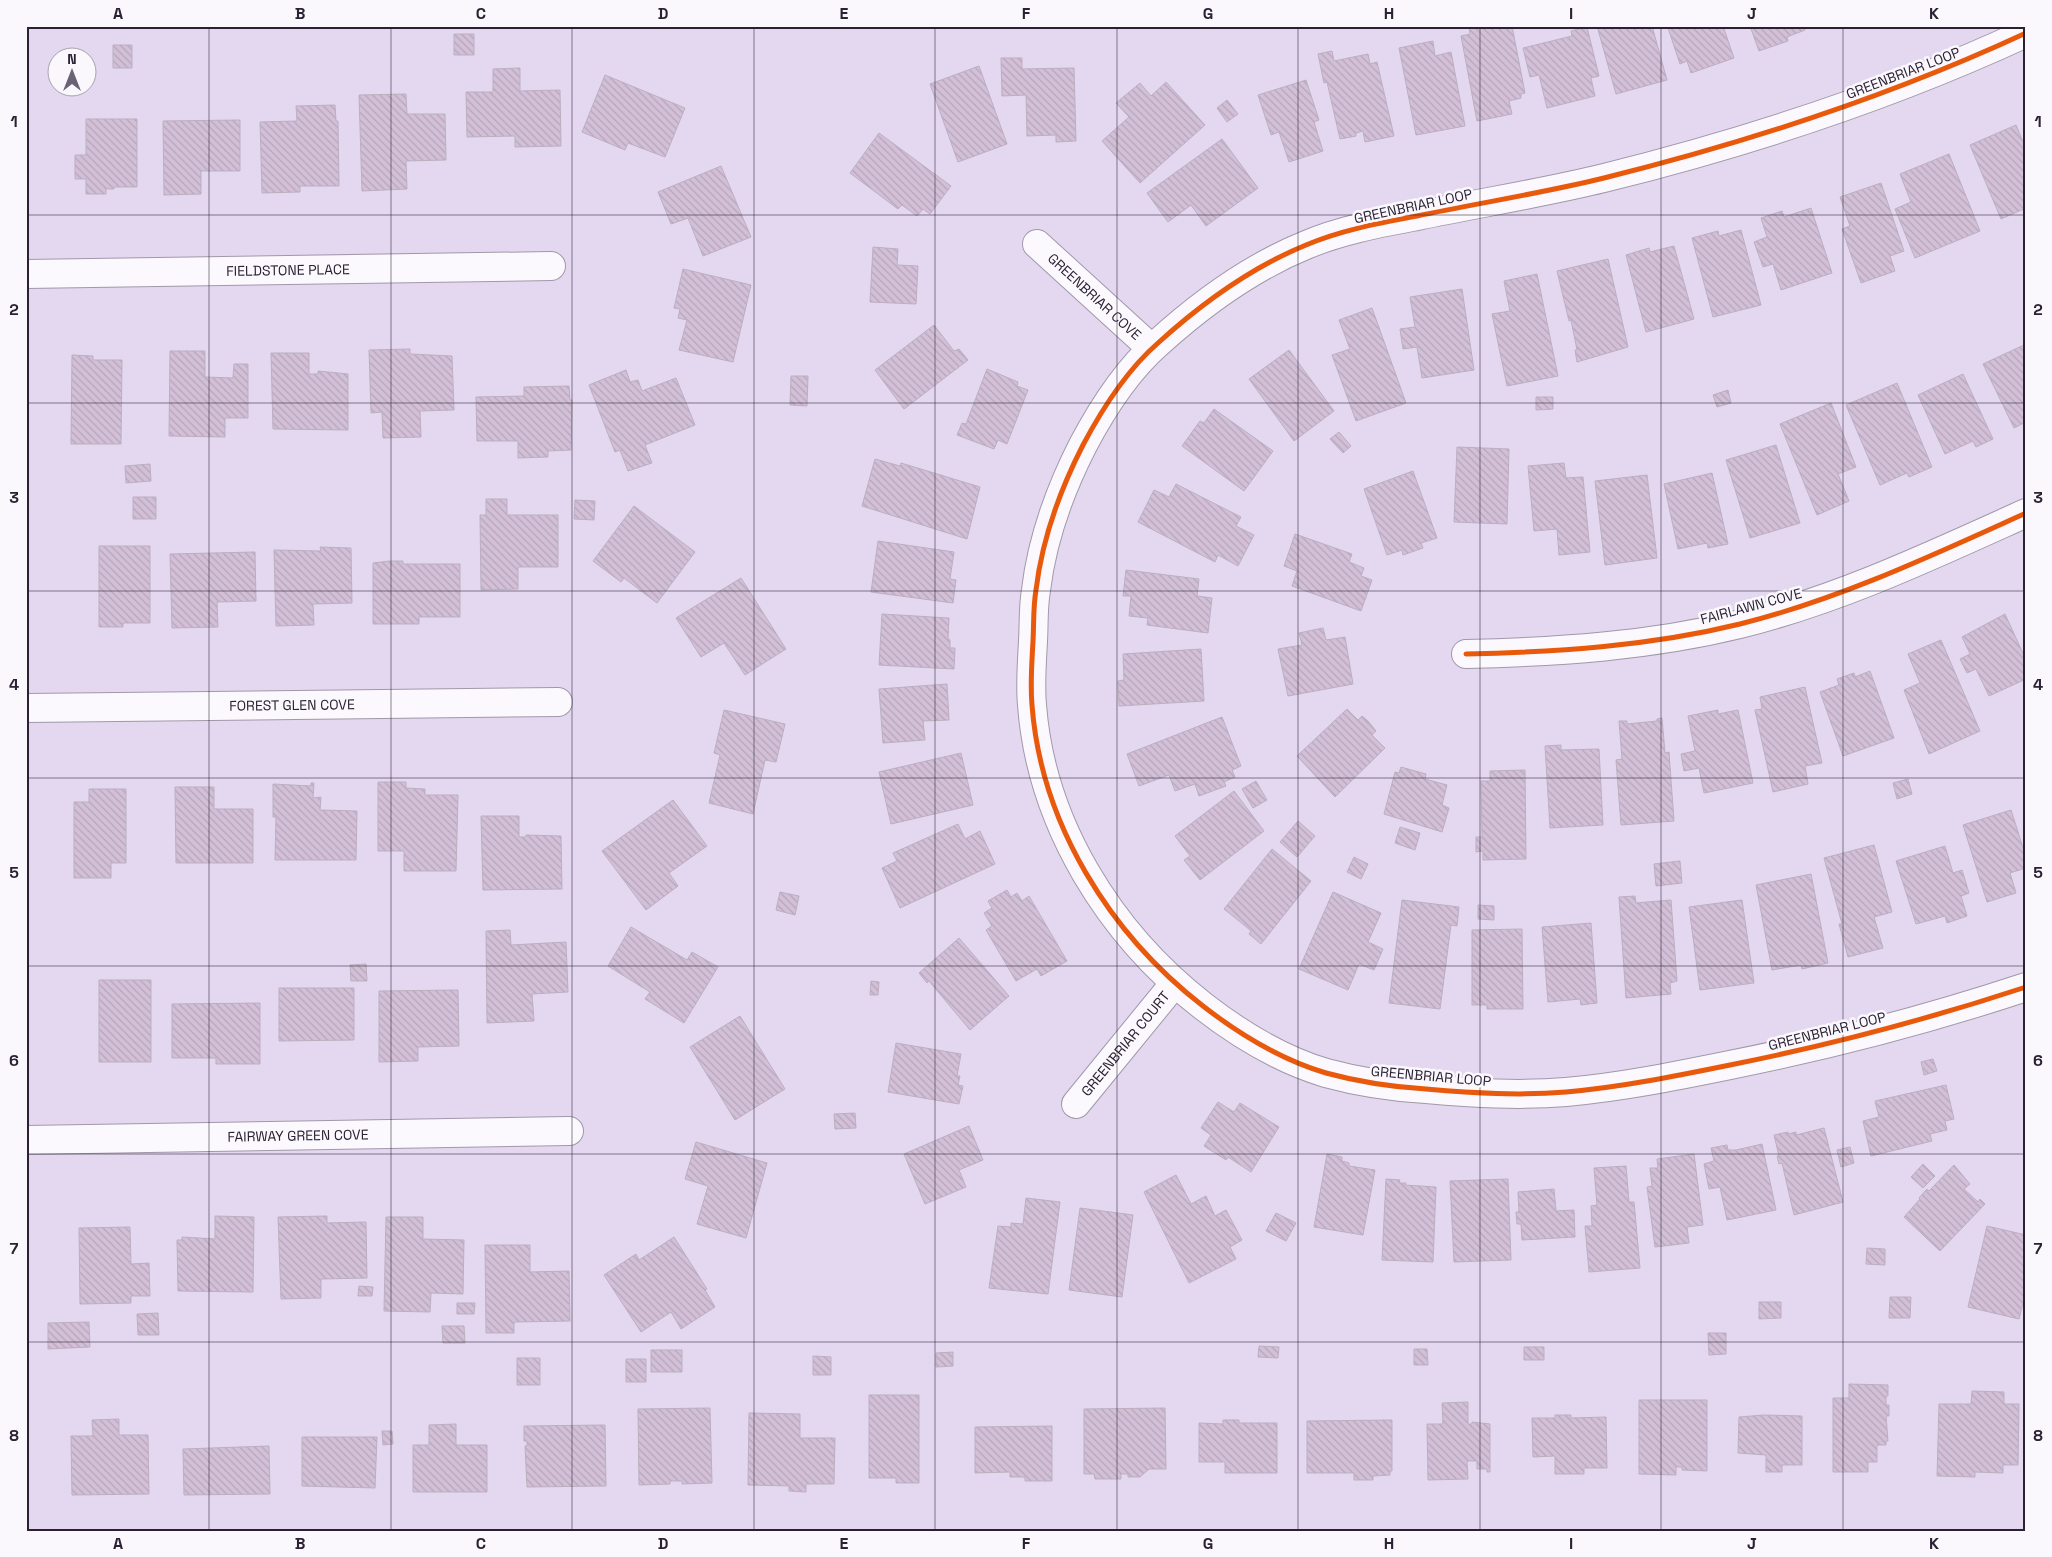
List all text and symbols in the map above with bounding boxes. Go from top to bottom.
text: A [113,3,123,24]
text: B [295,3,305,24]
text: C [476,3,486,24]
text: D [658,3,668,24]
text: E [840,3,849,24]
text: F [1022,3,1031,24]
text: G [1203,3,1213,24]
text: H [1384,3,1394,24]
text: I [1569,3,1573,24]
text: J [1747,3,1757,24]
text: K [1929,3,1939,24]
street label: GREENBRIAR LOOP [1844,43,1962,103]
north arrow [48,48,98,98]
text: N [67,50,77,68]
text: 1 [10,111,18,132]
text: 1 [2034,111,2042,132]
street label: GREENBRIAR LOOP [1352,185,1474,227]
street label: GREENBRIAR COVE [1044,249,1145,344]
street label: FIELDSTONE PLACE [226,260,350,280]
text: 2 [9,299,19,320]
text: 2 [2033,299,2043,320]
text: 3 [9,487,19,508]
text: 3 [2033,487,2043,508]
street label: FAIRLAWN COVE [1698,584,1804,628]
text: 4 [9,674,19,695]
text: 4 [2033,674,2043,695]
street label: FOREST GLEN COVE [229,695,355,715]
text: 5 [9,862,19,883]
text: 5 [2033,862,2043,883]
street label: GREENBRIAR COURT [1077,987,1174,1100]
street label: GREENBRIAR LOOP [1766,1008,1888,1054]
text: 6 [9,1050,19,1071]
text: 6 [2033,1050,2043,1071]
street label: GREENBRIAR LOOP [1370,1062,1492,1090]
street label: FAIRWAY GREEN COVE [227,1125,369,1146]
text: 7 [10,1238,19,1259]
text: 7 [2034,1238,2043,1259]
text: 8 [9,1425,19,1446]
text: 8 [2033,1425,2043,1446]
text: A [113,1533,123,1554]
text: B [295,1533,305,1554]
text: C [476,1533,486,1554]
text: D [658,1533,668,1554]
text: E [840,1533,849,1554]
text: F [1022,1533,1031,1554]
text: G [1203,1533,1213,1554]
text: H [1384,1533,1394,1554]
text: I [1569,1533,1573,1554]
text: J [1747,1533,1757,1554]
text: K [1929,1533,1939,1554]

